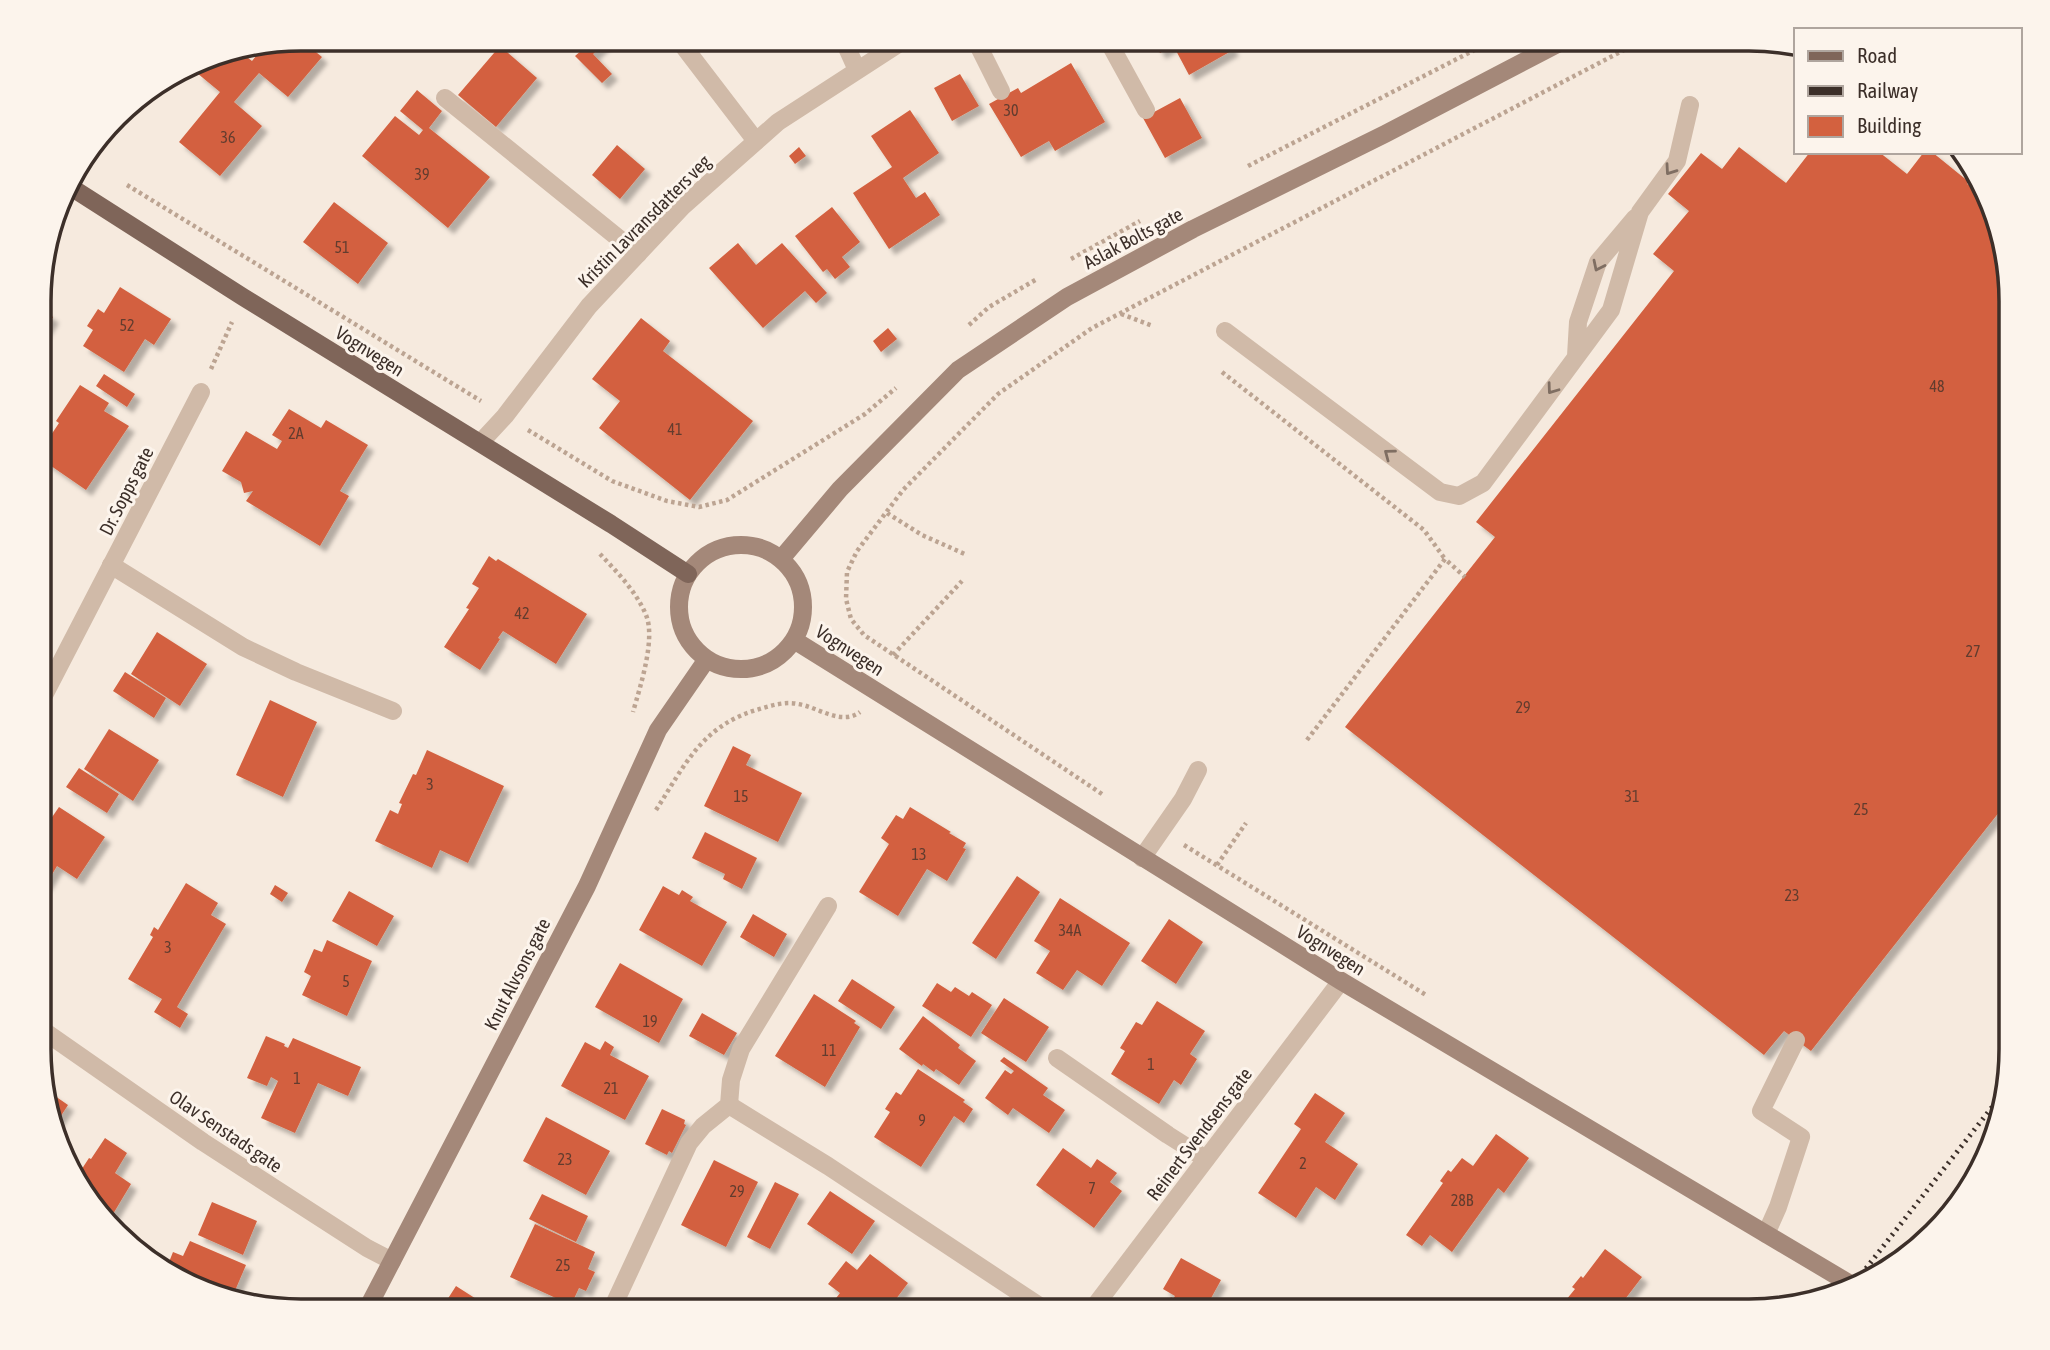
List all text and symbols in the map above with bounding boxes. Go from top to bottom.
legend [1794,28,2022,154]
text: Road [1857,43,1897,67]
text: Railway [1857,78,1919,102]
house number: 30 [1003,101,1019,119]
text: Building [1857,113,1921,137]
house number: 36 [220,128,236,146]
street label: Kristin Lavransdatters veg [573,150,715,292]
one-way arrow [1666,162,1678,175]
house number: 39 [414,165,430,183]
street label: Aslak Bolts gate [1080,203,1186,273]
house number: 51 [334,238,350,256]
one-way arrow [1593,259,1607,271]
house number: 52 [119,316,135,334]
street label: Vognvegen [332,321,408,381]
house number: 48 [1929,377,1945,395]
one-way arrow [1548,381,1561,393]
house number: 41 [667,420,683,438]
house number: 2A [288,424,304,442]
street label: Dr. Sopps gate [94,443,158,539]
one-way arrow [1384,450,1397,462]
house number: 42 [514,604,530,622]
street label: Vognvegen [812,620,888,680]
house number: 27 [1965,642,1981,660]
house number: 29 [1515,698,1531,716]
house number: 3 [426,775,434,793]
house number: 15 [733,787,749,805]
house number: 31 [1624,787,1640,805]
house number: 25 [1853,800,1869,818]
house number: 13 [911,845,927,863]
house number: 23 [1784,886,1800,904]
street label: Knut Alvsons gate [479,914,555,1034]
street label: Vognvegen [1293,920,1369,980]
house number: 34A [1059,921,1082,939]
house number: 3 [164,938,172,956]
house number: 5 [342,972,350,990]
house number: 19 [642,1012,658,1030]
house number: 11 [821,1041,837,1059]
house number: 1 [1147,1055,1155,1073]
street label: Reinert Svendsens gate [1142,1063,1256,1205]
house number: 1 [293,1069,301,1087]
house number: 21 [603,1079,619,1097]
street label: Olav Senstads gate [166,1085,286,1177]
house number: 9 [918,1111,926,1129]
house number: 23 [557,1150,573,1168]
house number: 2 [1299,1154,1307,1172]
house number: 7 [1088,1179,1096,1197]
house number: 29 [729,1182,745,1200]
house number: 28B [1451,1191,1474,1209]
house number: 25 [555,1256,571,1274]

